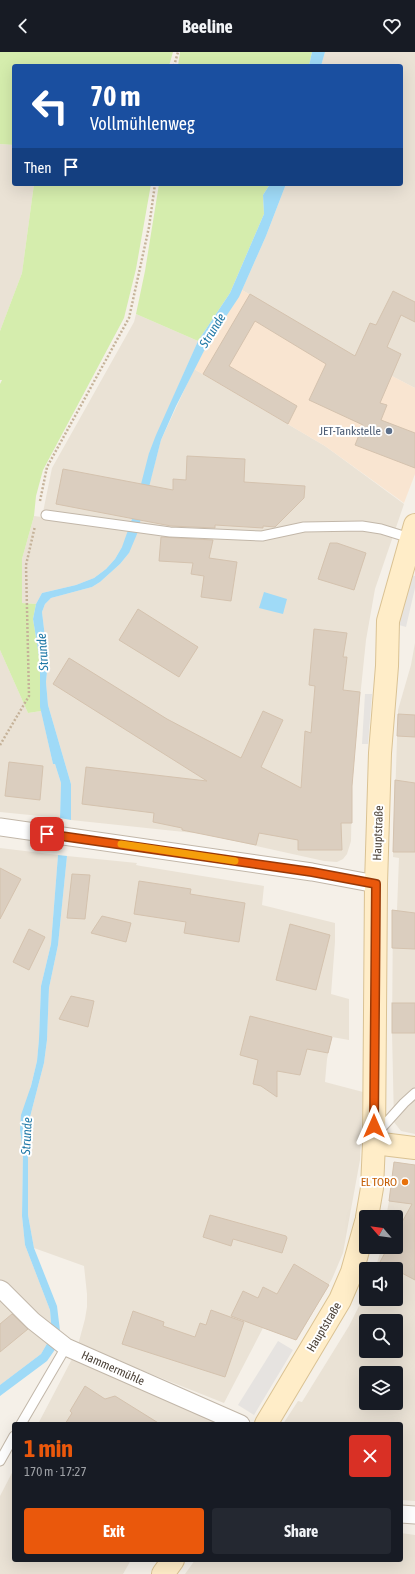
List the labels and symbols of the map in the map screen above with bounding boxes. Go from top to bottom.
water label: Strunde [196,310,229,351]
place label: JET-Tankstelle [319,424,381,438]
marker: JET-Tankstelle [384,426,394,436]
water label: Strunde [34,633,51,672]
street label: Hauptstraße [370,805,386,861]
pin [30,817,64,851]
position arrow [353,1105,395,1147]
water label: Strunde [18,1117,35,1156]
place label: EL TORO [361,1175,397,1189]
marker: EL TORO [400,1177,410,1187]
north arrow [359,1210,403,1254]
street label: Hauptstraße [304,1300,344,1354]
street label: Hammermühle [79,1348,147,1388]

